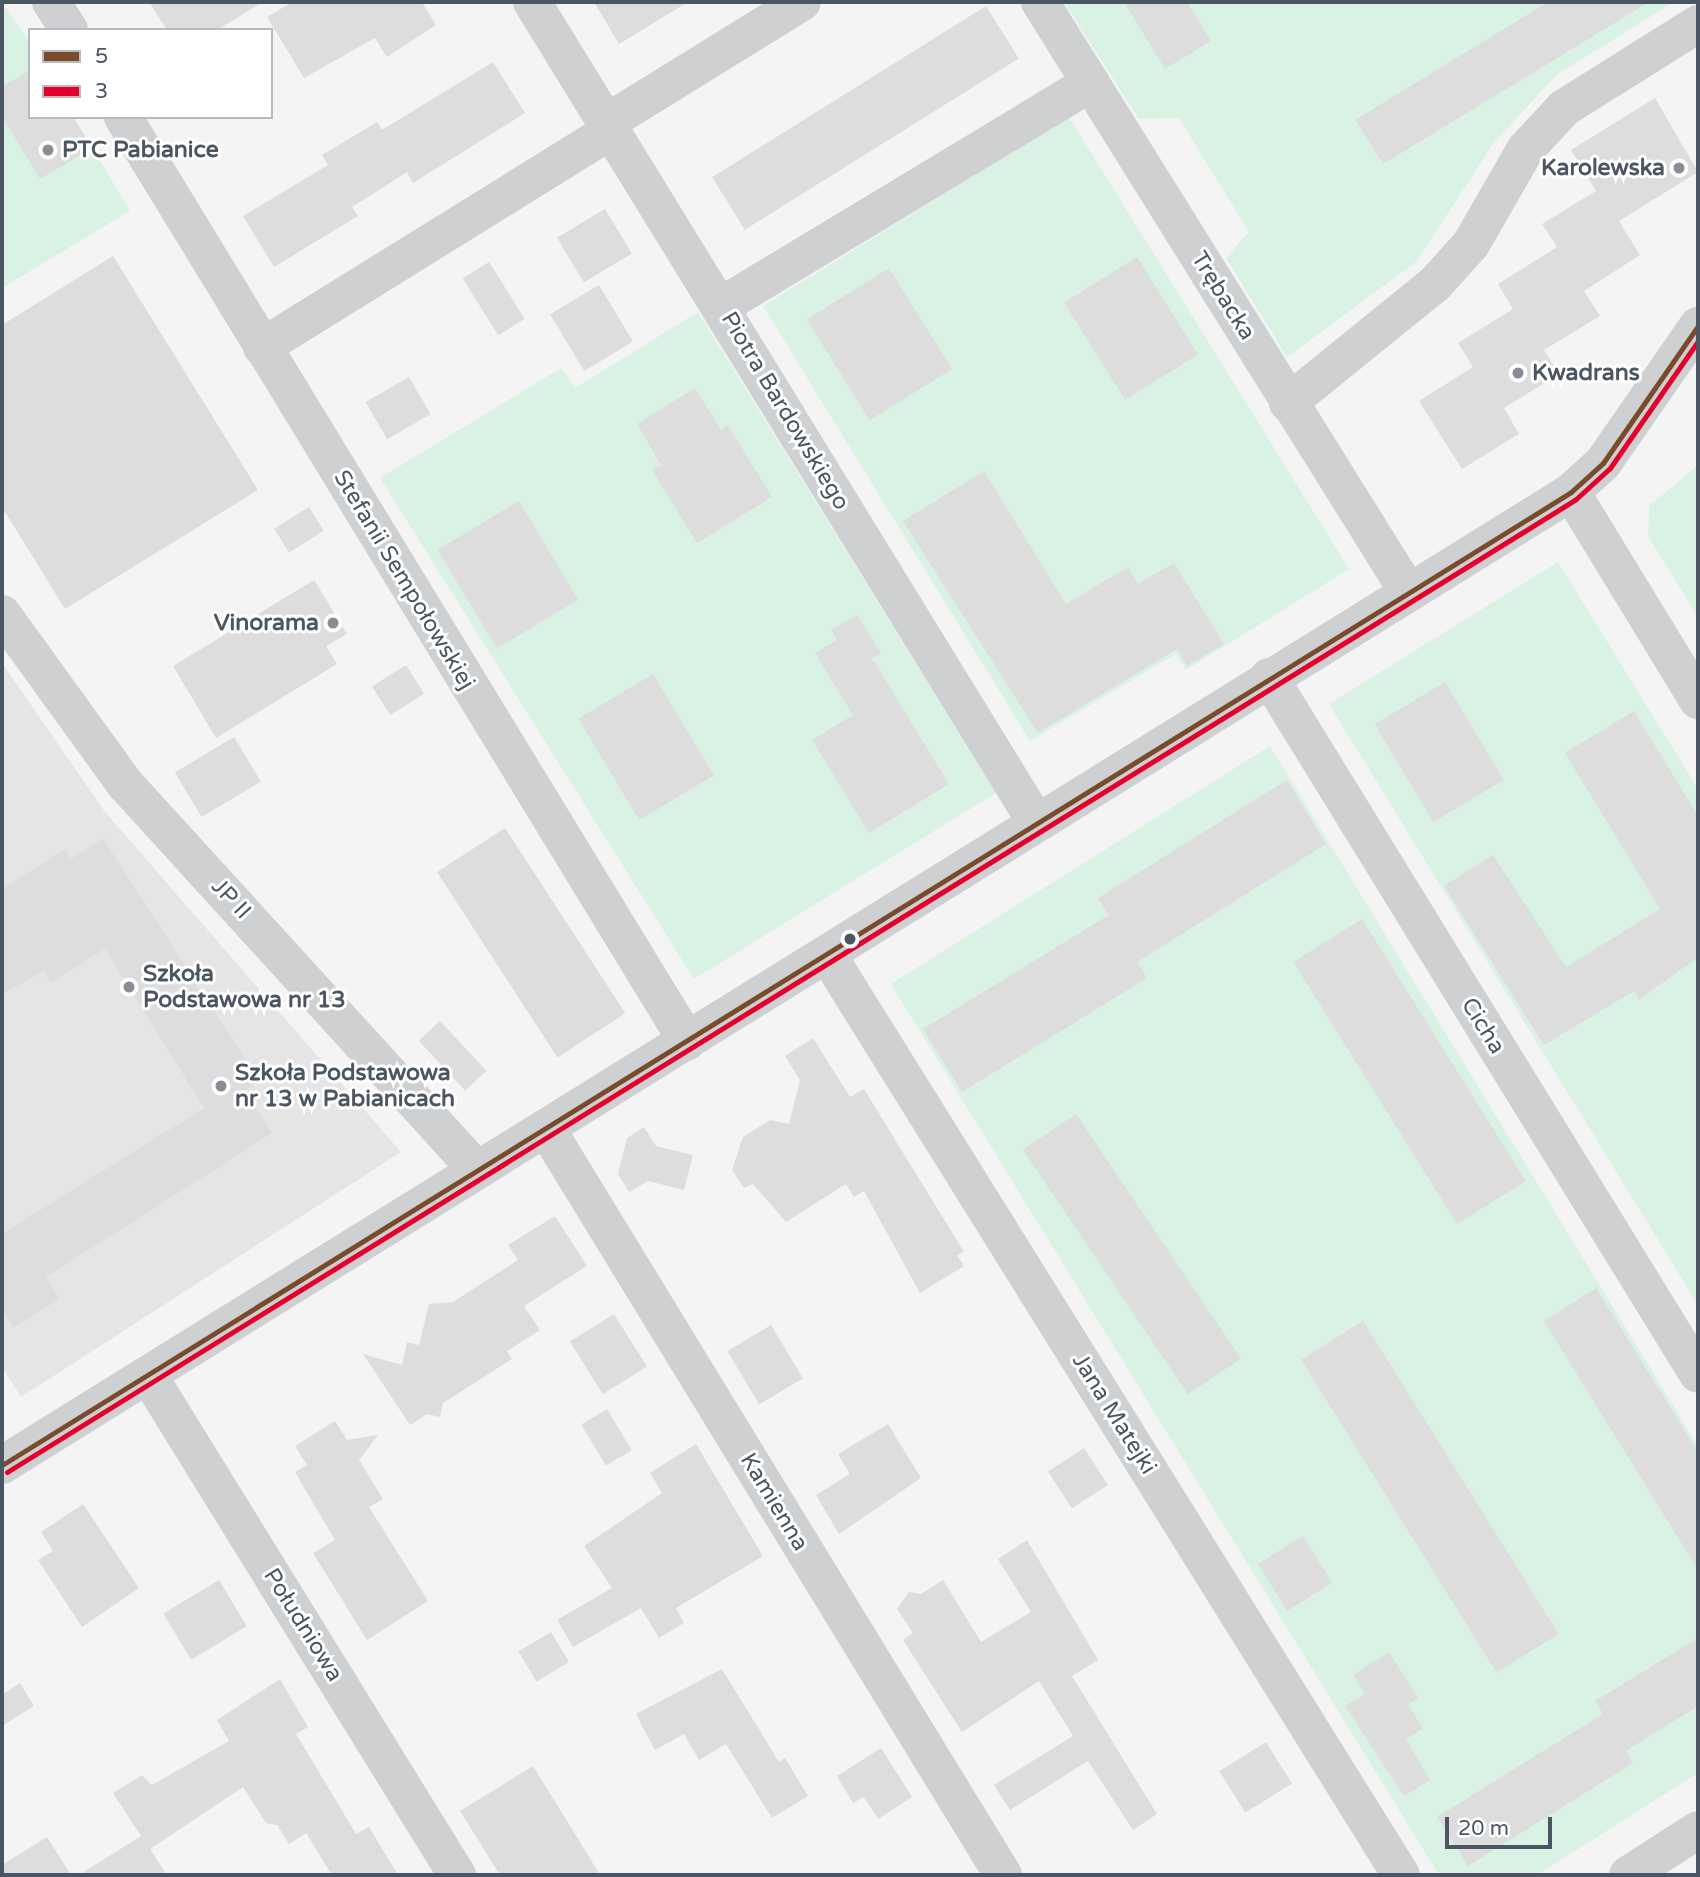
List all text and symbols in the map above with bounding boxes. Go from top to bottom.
legend [28,28,273,119]
text: 5 [95,44,108,69]
text: 3 [95,79,108,104]
place label: PTC Pabianice [62,136,219,164]
marker: PTC Pabianice [40,142,56,158]
place label: Karolewska [1541,154,1665,182]
marker: Karolewska [1671,160,1687,176]
street label: Trębacka [1185,247,1261,345]
street label: Piotra Bardowskiego [715,307,855,515]
place label: Kwadrans [1532,359,1640,387]
marker: Kwadrans [1510,365,1526,381]
street label: Stefanii Sempołowskiej [328,465,480,695]
place label: Vinorama [214,609,319,637]
marker: Vinorama [325,615,341,631]
street label: JP II [205,873,257,925]
unlabelled marker [843,932,857,946]
place label: Szkoła Podstawowa nr 13 [143,960,346,1014]
marker: Szkoła Podstawowa nr 13 [121,979,137,995]
street label: Cicha [1455,993,1511,1059]
place label: Szkoła Podstawowa nr 13 w Pabianicach [235,1059,455,1113]
marker: Szkoła Podstawowa nr 13 w Pabianicach [213,1078,229,1094]
street label: Jana Matejki [1066,1349,1162,1479]
street label: Kamienna [734,1448,814,1556]
street label: Południowa [257,1563,349,1687]
scale bar [1448,1804,1555,1848]
text: 20 m [1458,1816,1509,1841]

